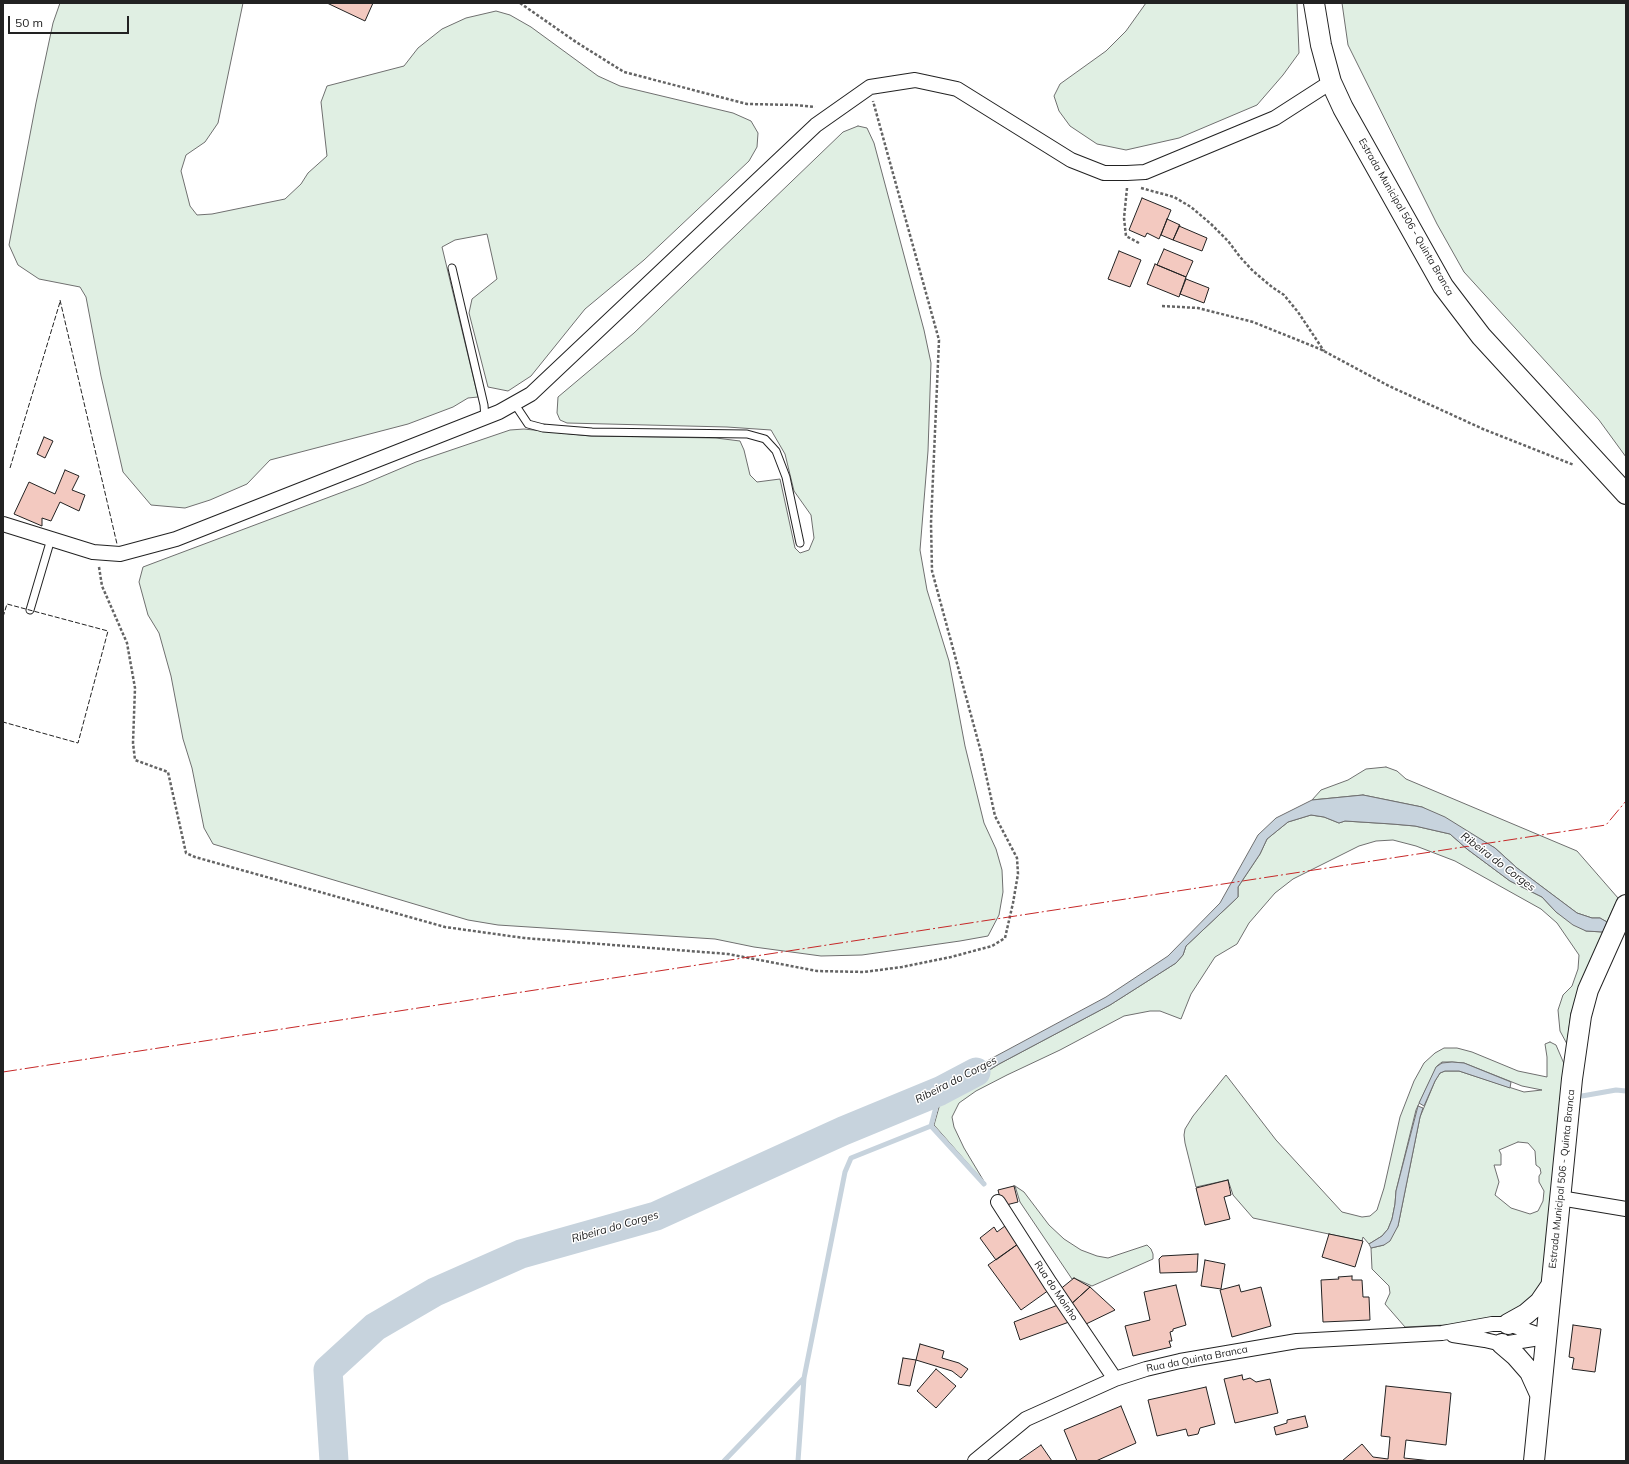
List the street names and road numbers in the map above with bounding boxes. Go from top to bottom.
street label: Estrada Municipal 506 - Quinta Branca [1356,136,1456,298]
street label: Estrada Municipal 506 - Quinta Branca [1547,1089,1577,1269]
street label: Rua do Moinho [1032,1259,1080,1323]
street label: Rua da Quinta Branca [1145,1343,1249,1375]

